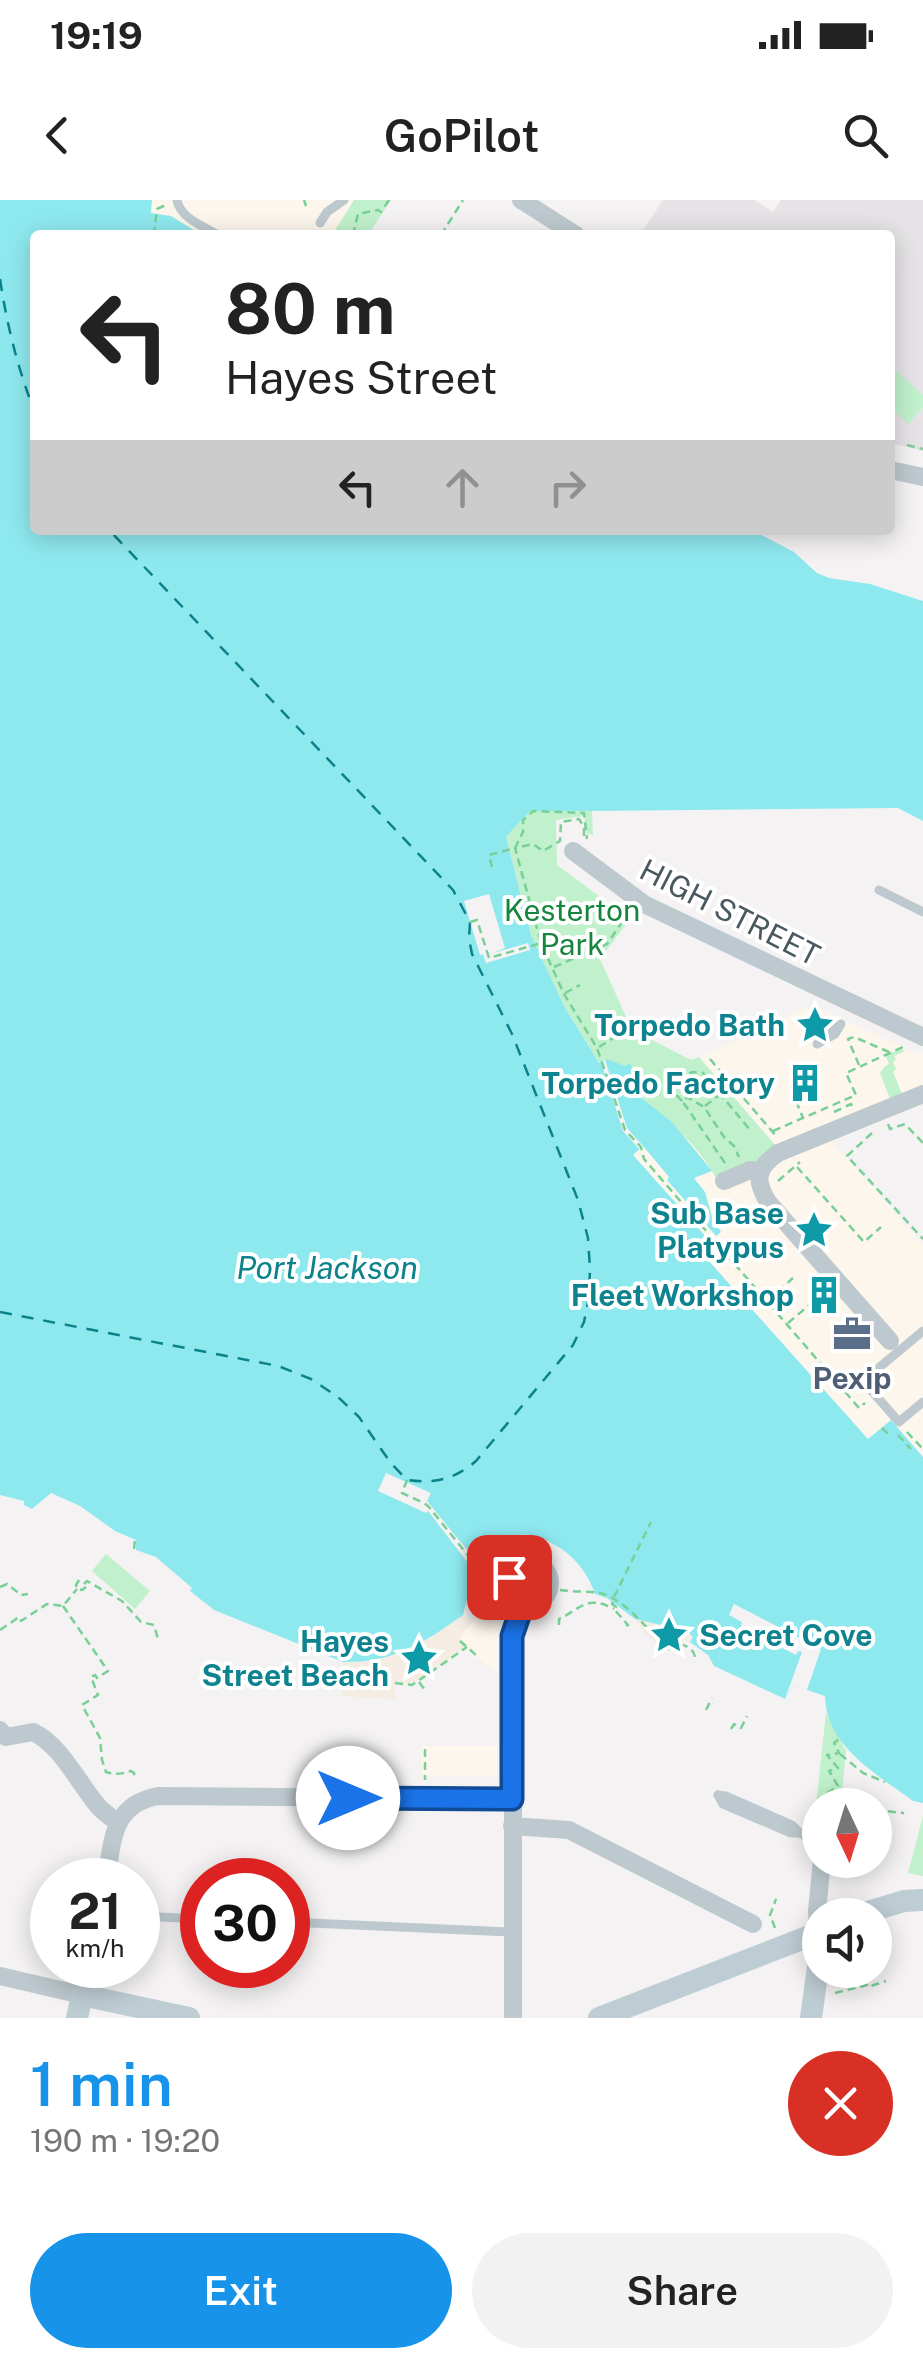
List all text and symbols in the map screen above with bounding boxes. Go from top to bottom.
text: 19:19 [50,13,143,58]
icon: back [30,108,85,163]
icon: search [838,108,893,163]
text: GoPilot [384,109,539,162]
text: 80 m [225,267,395,350]
icon: left [60,270,190,400]
text: Hayes Street [225,351,497,404]
icon: left [330,460,385,515]
icon: ahead [435,460,490,515]
icon: right [540,460,595,515]
street label: HIGH STREET [634,851,826,973]
park label: Kesterton Park [504,892,640,962]
place icon: Torpedo Bath [794,1004,836,1046]
place label: Torpedo Bath [594,1007,785,1043]
building icon: Torpedo Factory [784,1062,826,1104]
place label: Torpedo Factory [542,1065,775,1101]
place label: Sub Base Platypus [650,1195,784,1265]
place icon: Sub Base Platypus [793,1209,835,1251]
water label: Port Jackson [236,1249,418,1286]
building icon: Fleet Workshop [803,1274,845,1316]
place label: Fleet Workshop [571,1277,794,1313]
office icon: Pexip [831,1313,873,1355]
place label: Pexip [812,1360,892,1396]
pin [467,1535,552,1620]
icon: arrive [482,1550,537,1605]
place icon: Secret Cove [648,1614,690,1656]
place label: Secret Cove [699,1617,872,1653]
place label: Hayes Street Beach [201,1623,389,1693]
place icon: Hayes Street Beach [398,1637,440,1679]
position arrow [296,1746,400,1850]
north arrow [802,1788,892,1878]
map controls [802,1788,892,1988]
speed limit sign: 30 [180,1858,310,1988]
text: 21 [68,1881,122,1940]
button: sound [802,1898,892,1988]
text: km/h [66,1933,124,1963]
text: 1 min [30,2049,173,2120]
button: close [788,2051,893,2156]
text: 190 m · 19:20 [30,2122,220,2159]
button: Exit [30,2233,452,2348]
button: Share [472,2233,893,2348]

